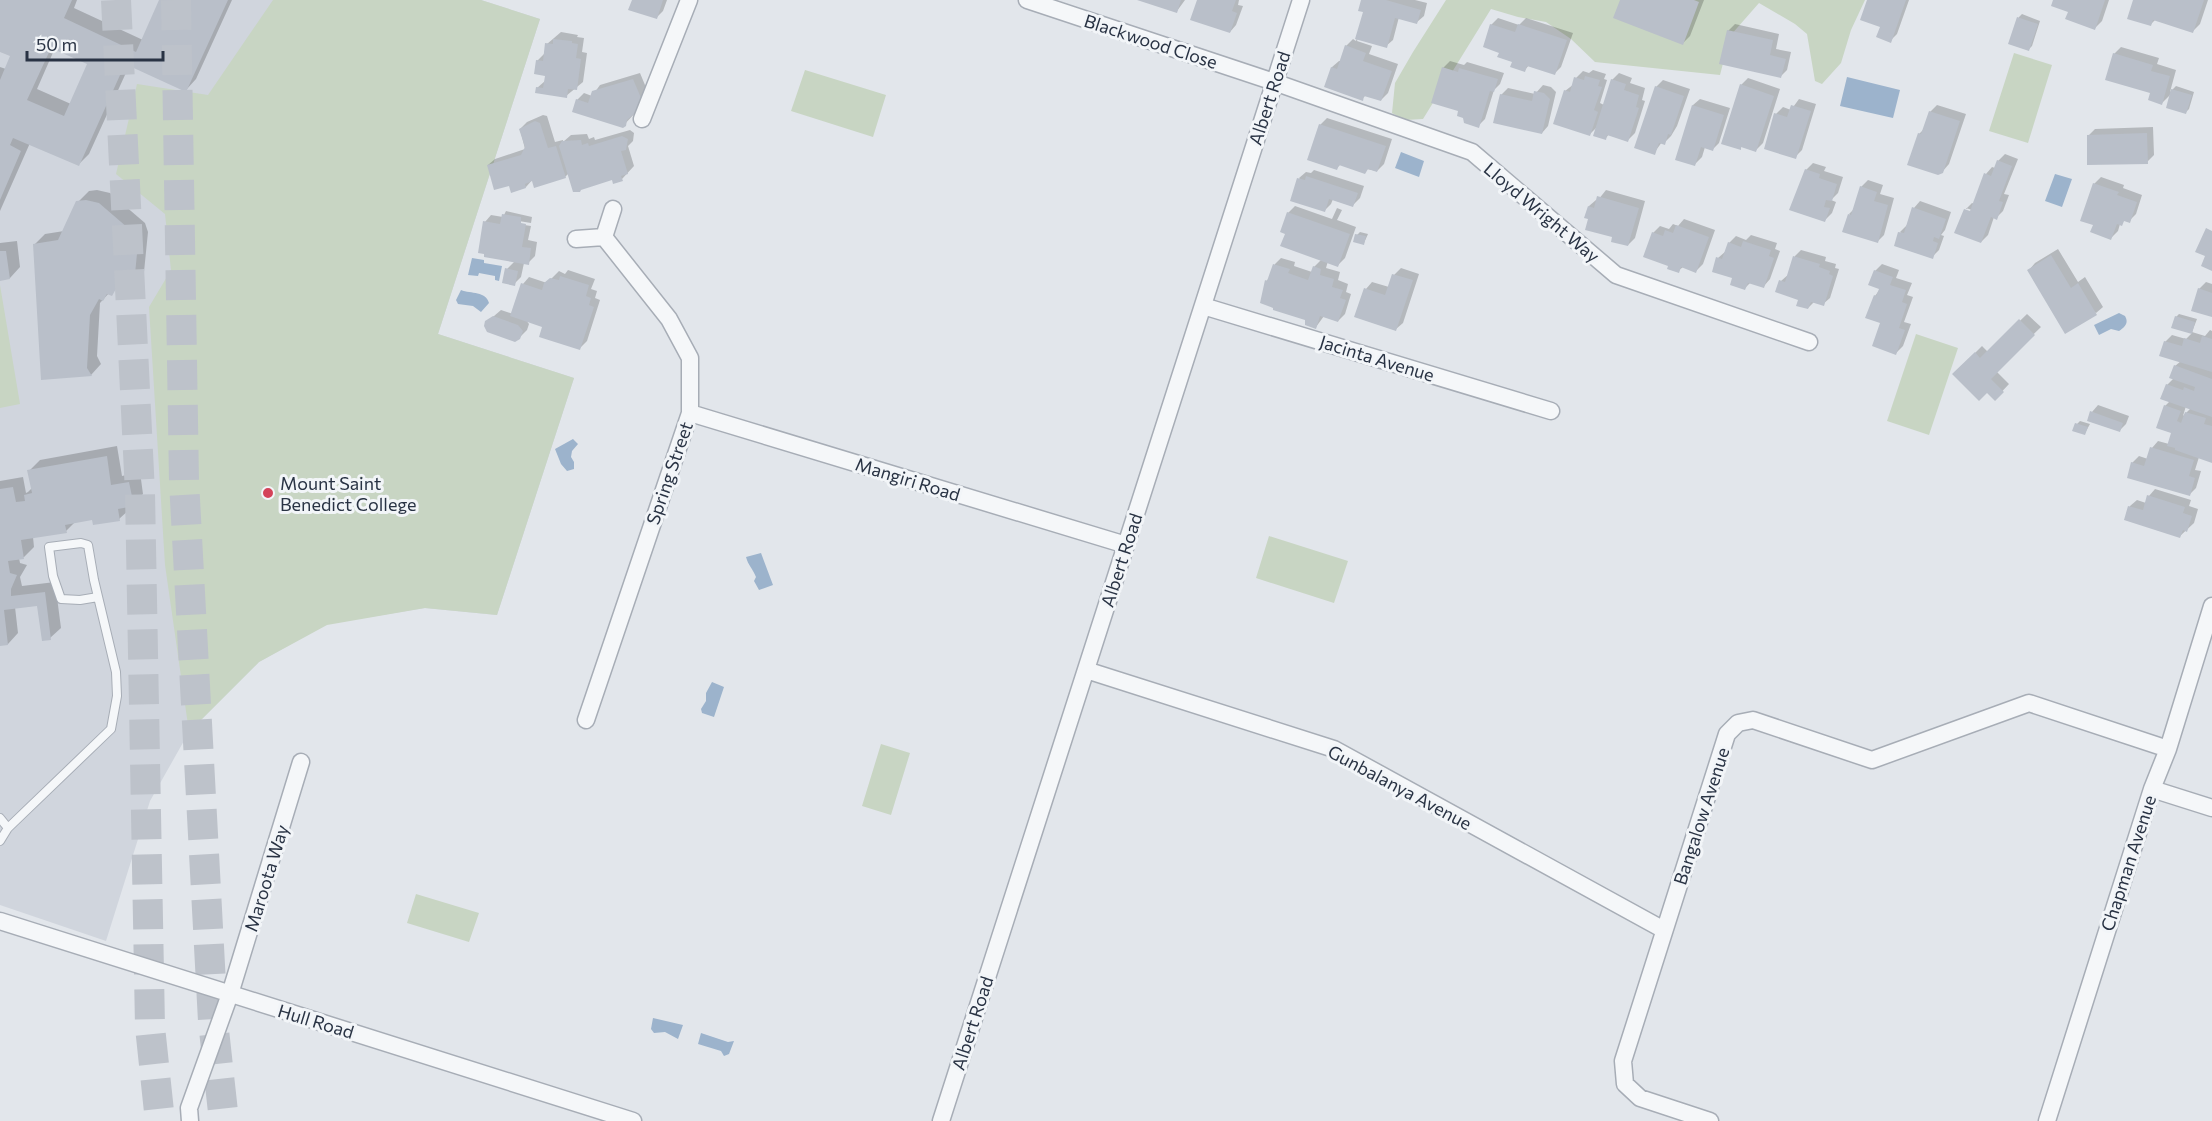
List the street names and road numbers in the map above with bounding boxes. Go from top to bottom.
street label: Blackwood Close [1082,9,1220,73]
street label: Albert Road [1244,48,1294,148]
street label: Lloyd Wright Way [1480,157,1604,267]
street label: Jacinta Avenue [1317,330,1437,386]
street label: Spring Street [641,419,697,527]
street label: Mangiri Road [853,453,963,505]
street label: Albert Road [1096,510,1146,610]
street label: Gunbalanya Avenue [1324,740,1476,834]
street label: Bangalow Avenue [1668,744,1734,888]
street label: Chapman Avenue [2096,792,2160,934]
street label: Maroota Way [239,822,293,934]
street label: Albert Road [947,973,997,1073]
street label: Hull Road [275,999,357,1043]

